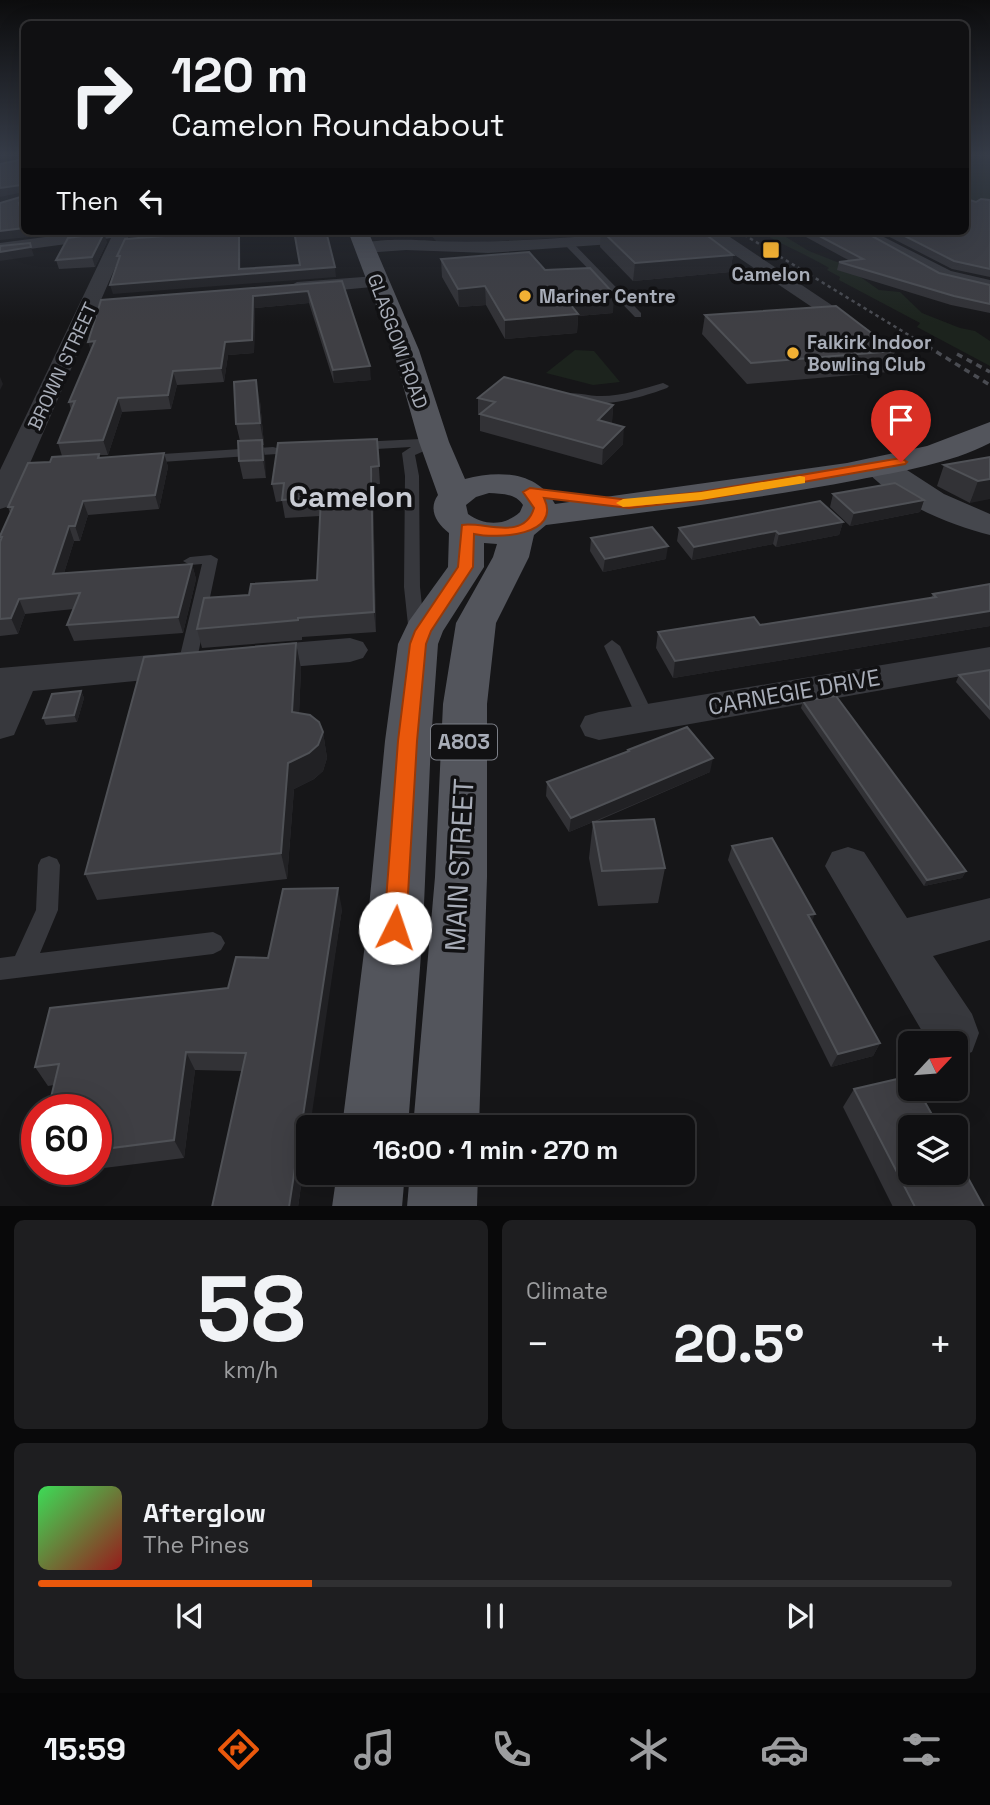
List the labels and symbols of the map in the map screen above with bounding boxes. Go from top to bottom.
marker: Camelon [761,240,781,260]
place label: Camelon [732,262,810,287]
street label: GLASGOW ROAD [361,270,434,412]
place label: Mariner Centre [539,284,676,309]
marker: Mariner Centre [517,288,533,304]
street label: BROWN STREET [22,298,103,434]
place label: Falkirk Indoor Bowling Club [807,330,932,377]
marker: Falkirk Indoor Bowling Club [785,345,801,361]
pin [871,390,931,462]
district label: Camelon [289,477,413,516]
street label: CARNEGIE DRIVE [706,662,882,722]
road number: A803 [431,724,497,760]
street label: MAIN STREET [436,778,482,952]
position arrow [358,891,432,965]
north arrow [898,1031,968,1101]
speed limit sign: 60 [21,1094,112,1185]

